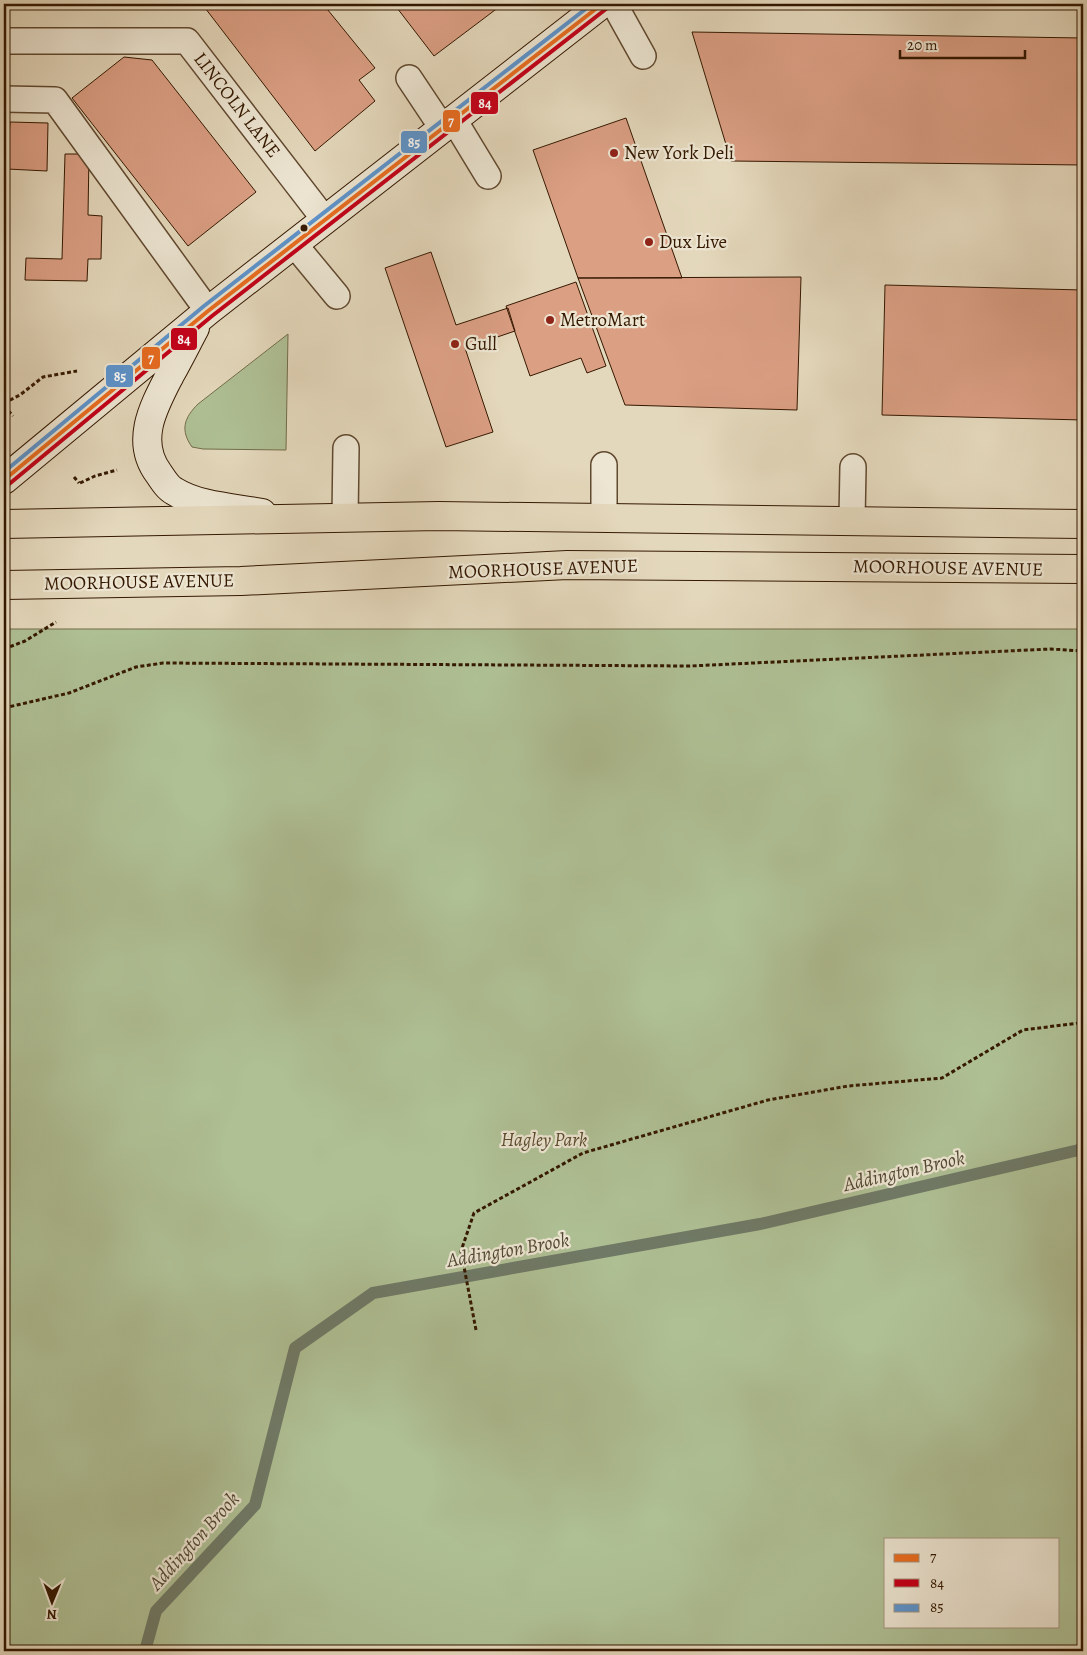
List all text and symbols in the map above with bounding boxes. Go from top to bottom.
scale bar [900,28,1024,60]
text: 20 m [907,35,938,55]
street label: LINCOLN LANE [188,47,286,163]
line badge: 84 [470,91,499,115]
text: 84 [478,94,492,113]
line badge: 7 [442,109,461,133]
text: 7 [448,112,454,131]
line badge: 85 [400,130,428,154]
text: 85 [408,133,420,152]
place label: New York Deli [624,140,734,166]
marker: New York Deli [608,147,620,159]
unlabelled marker [299,223,309,233]
place label: Dux Live [659,229,727,255]
marker: Dux Live [643,236,655,248]
place label: MetroMart [560,307,645,333]
marker: MetroMart [544,314,556,326]
line badge: 84 [170,327,198,351]
text: 84 [177,330,191,349]
place label: Gull [465,331,497,357]
marker: Gull [449,338,461,350]
line badge: 7 [141,346,161,370]
text: 7 [148,349,154,368]
line badge: 85 [105,364,134,388]
text: 85 [114,367,126,386]
street label: MOORHOUSE AVENUE [447,553,639,585]
street label: MOORHOUSE AVENUE [853,553,1043,583]
street label: MOORHOUSE AVENUE [44,567,234,597]
park label: Hagley Park [501,1127,587,1153]
water label: Addington Brook [840,1144,967,1198]
water label: Addington Brook [444,1226,571,1274]
water label: Addington Brook [142,1486,245,1597]
legend [884,1538,1060,1628]
text: 7 [930,1547,937,1567]
text: 84 [930,1573,944,1593]
north arrow [28,1578,78,1628]
text: 85 [930,1597,944,1617]
text: N [47,1605,57,1624]

